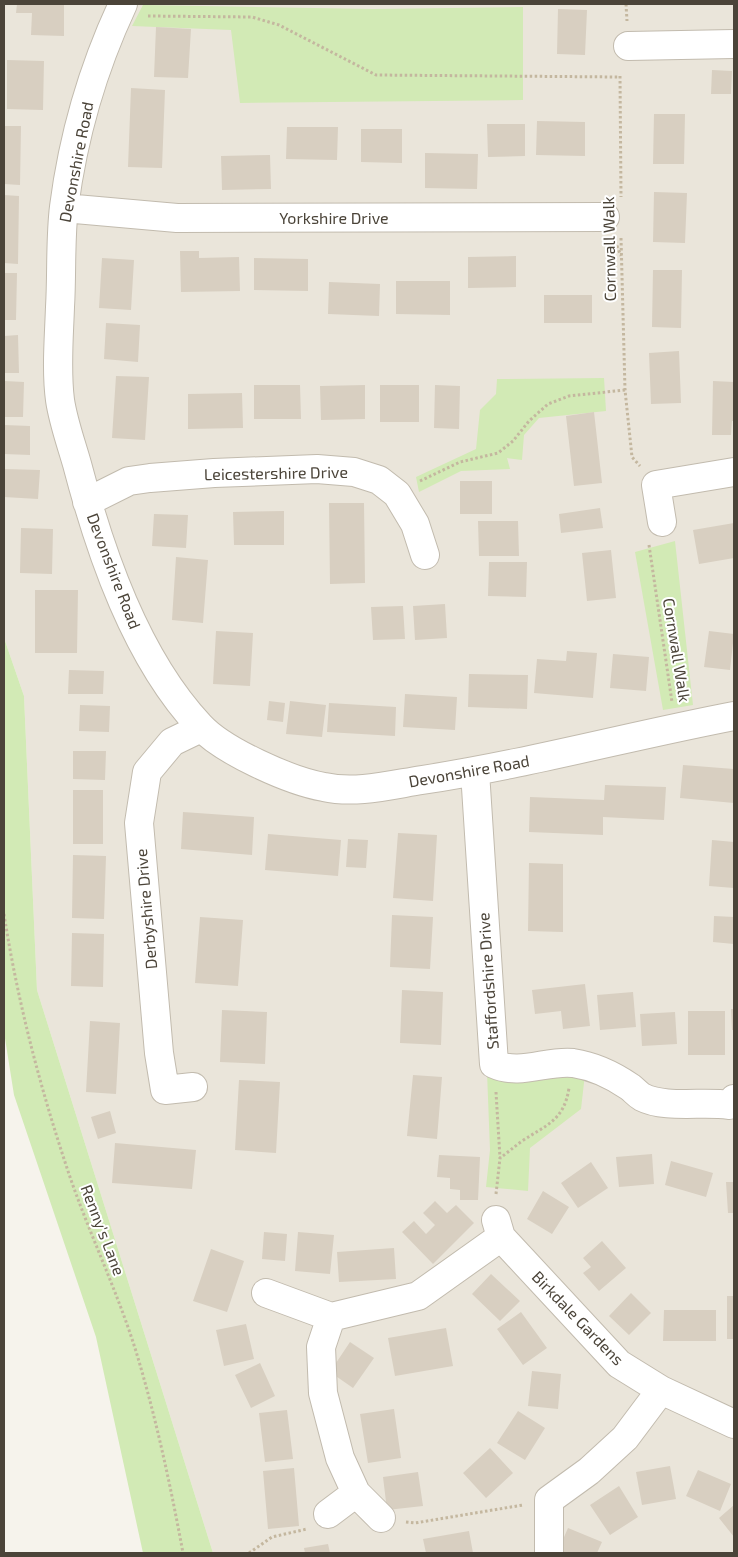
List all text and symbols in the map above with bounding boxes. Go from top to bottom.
street label: Devonshire Road [54,100,97,224]
street label: Cornwall Walk [598,196,619,302]
street label: Yorkshire Drive [279,208,389,227]
street label: Leicestershire Drive [204,462,348,483]
street label: Devonshire Road [84,510,145,631]
street label: Cornwall Walk [660,597,695,703]
street label: Devonshire Road [407,751,531,791]
street label: Derbyshire Drive [131,848,160,970]
street label: Staffordshire Drive [473,912,502,1050]
street label: Renny's Lane [78,1182,129,1278]
street label: Birkdale Gardens [529,1267,628,1369]

